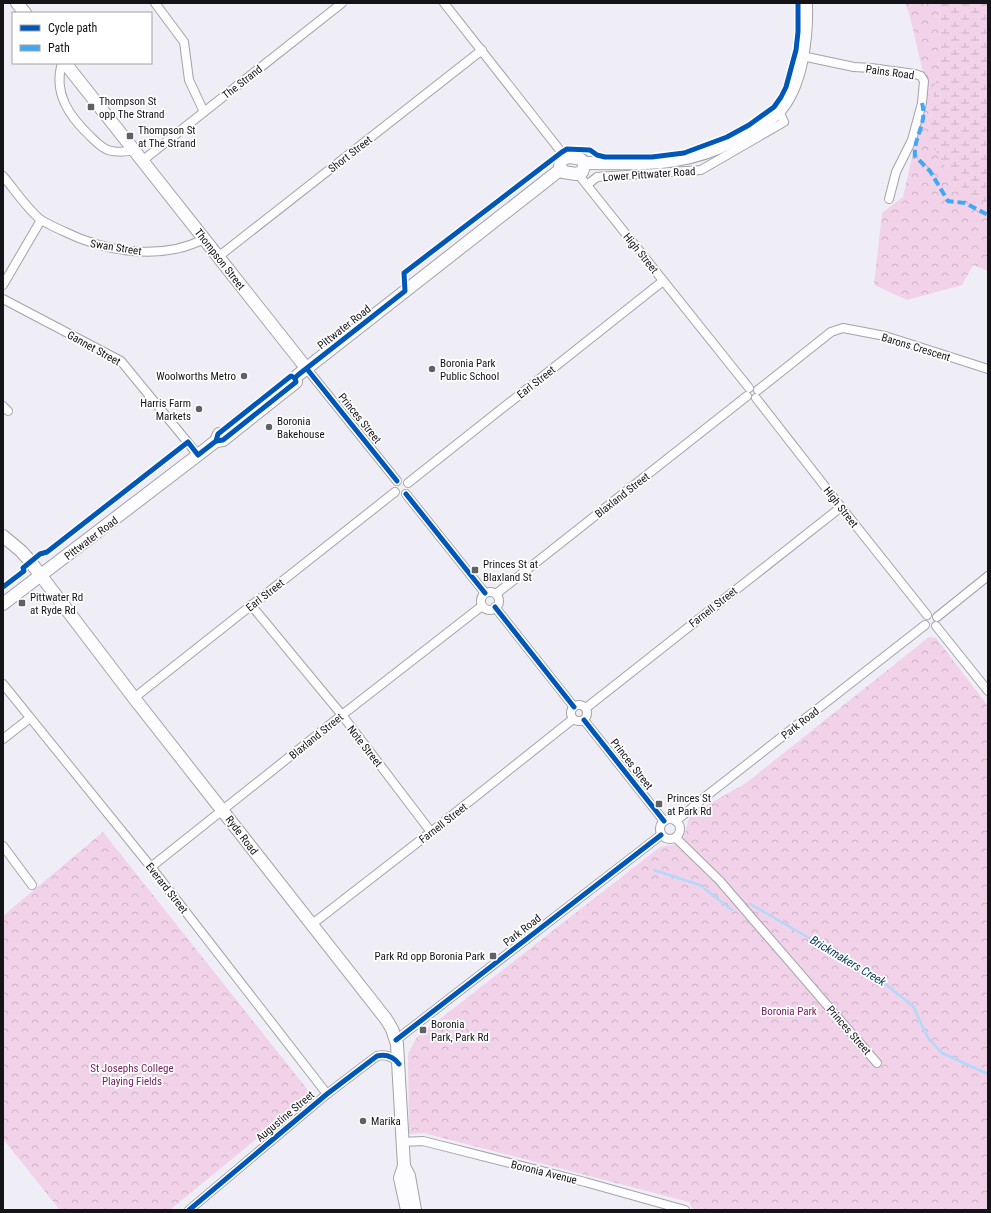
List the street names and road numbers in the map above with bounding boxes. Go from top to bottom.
street label: The Strand [220,63,265,102]
street label: Pains Road [865,63,915,82]
street label: Short Street [326,133,375,175]
street label: Lower Pittwater Road [602,165,696,184]
street label: Thompson Street [192,226,248,293]
street label: High Street [620,230,661,276]
street label: Swan Street [89,237,143,258]
street label: Pittwater Road [315,303,373,352]
street label: Gannet Street [65,328,123,368]
street label: Barons Crescent [880,331,952,364]
street label: Earl Street [515,363,558,401]
street label: Princes Street [335,391,384,446]
street label: Blaxland Street [592,470,652,521]
street label: High Street [821,484,861,530]
street label: Pittwater Road [62,514,121,563]
street label: Earl Street [244,576,287,614]
street label: Farnell Street [687,585,740,630]
street label: Park Road [779,705,822,742]
street label: Blaxland Street [287,711,346,762]
street label: Note Street [344,723,385,770]
street label: Princes Street [608,736,655,792]
street label: Farnell Street [417,801,470,846]
street label: Ryde Road [223,813,261,857]
street label: Everard Street [143,860,190,916]
street label: Park Road [501,912,544,949]
street label: Princes Street [824,1003,873,1058]
street label: Augustine Street [254,1088,317,1144]
street label: Boronia Avenue [510,1158,578,1187]

